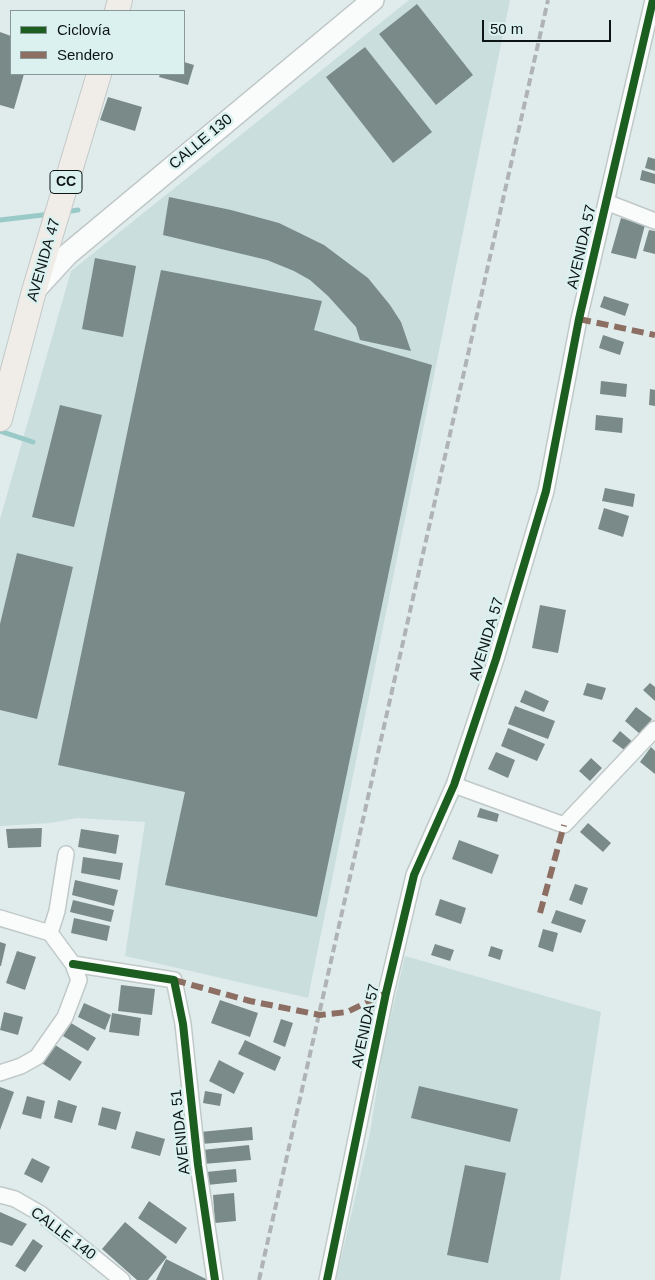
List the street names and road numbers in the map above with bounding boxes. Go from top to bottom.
street label: CALLE 130 [166,110,236,174]
road number: CC [50,170,82,193]
street label: AVENIDA 57 [564,203,600,291]
street label: AVENIDA 47 [24,216,64,304]
street label: AVENIDA 57 [466,595,508,683]
street label: AVENIDA 57 [348,982,384,1070]
street label: AVENIDA 51 [168,1088,194,1176]
street label: CALLE 140 [27,1204,99,1264]

